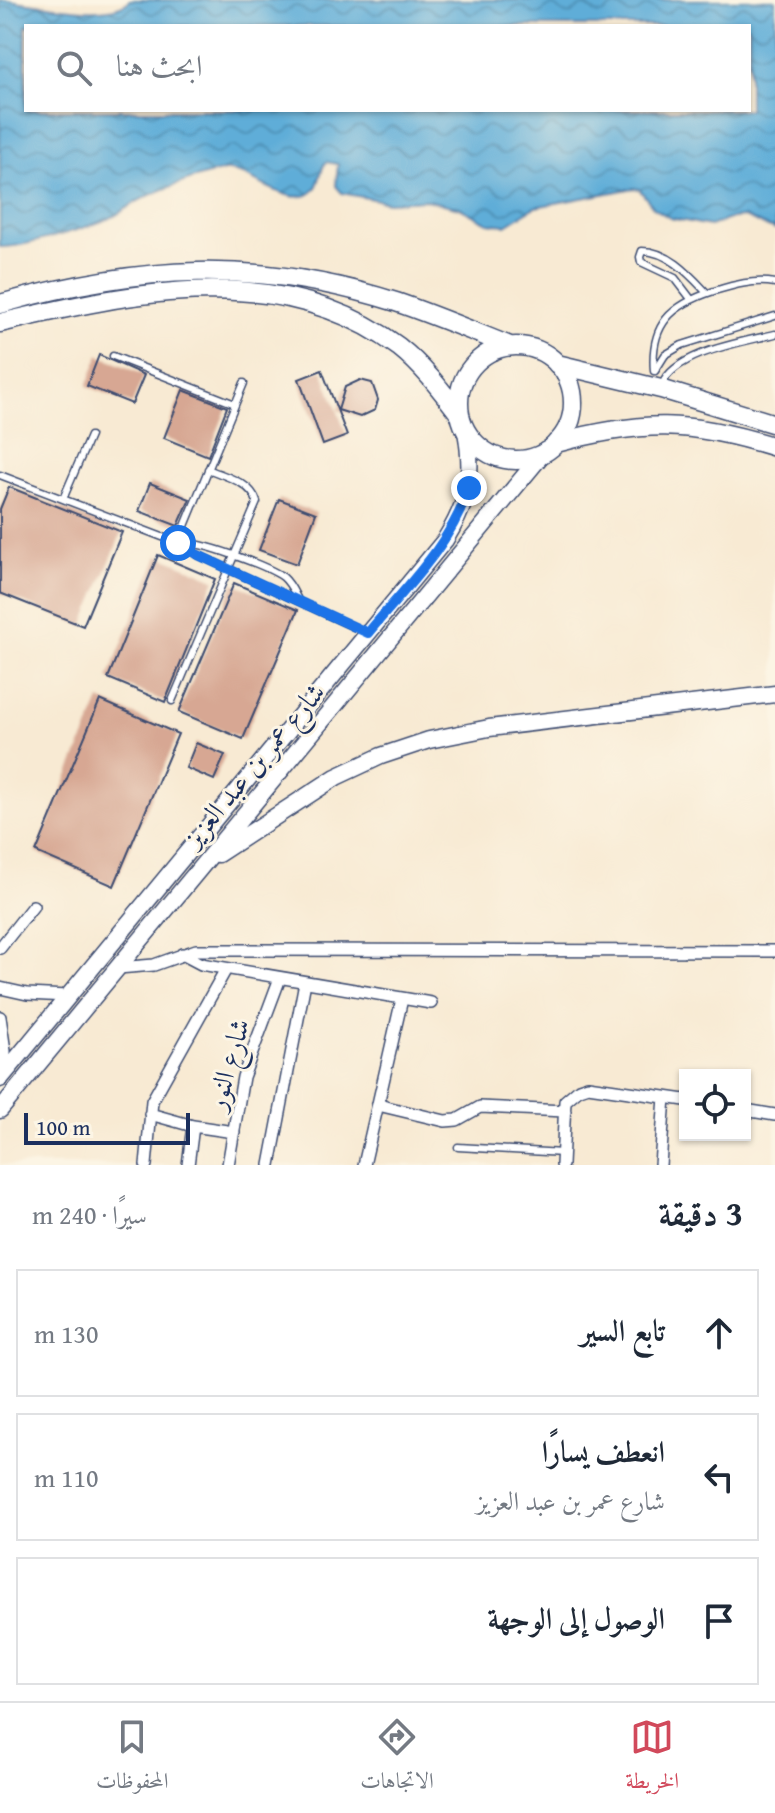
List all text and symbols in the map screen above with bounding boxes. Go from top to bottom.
search box [24,24,751,112]
text: ابحث هنا [116,43,203,87]
icon: search [52,46,96,90]
route end [451,470,487,506]
route start [160,525,196,561]
street label: شارع عمر بن عبد العزيز [170,673,337,860]
street label: شارع النور [194,1013,263,1119]
map controls [679,1069,751,1141]
button: locate [679,1069,751,1141]
scale bar [24,1109,190,1145]
text: 100 m [36,1111,91,1143]
text: 3 دقيقة [659,1188,743,1237]
text: سيرًا · 240 m [32,1195,147,1234]
text: تابع السير [580,1308,665,1352]
icon: ahead [697,1311,741,1355]
text: 130 m [34,1314,99,1353]
text: انعطف يسارًا [542,1429,665,1473]
icon: left [697,1455,741,1499]
text: 110 m [34,1458,99,1497]
text: شارع عمر بن عبد العزيز [476,1481,665,1520]
text: الوصول إلى الوجهة [487,1596,665,1640]
icon: arrive [697,1599,741,1643]
tab: المحفوظات [96,1715,168,1802]
tab: الاتجاهات [360,1715,434,1802]
tab: الخريطة [626,1715,679,1802]

